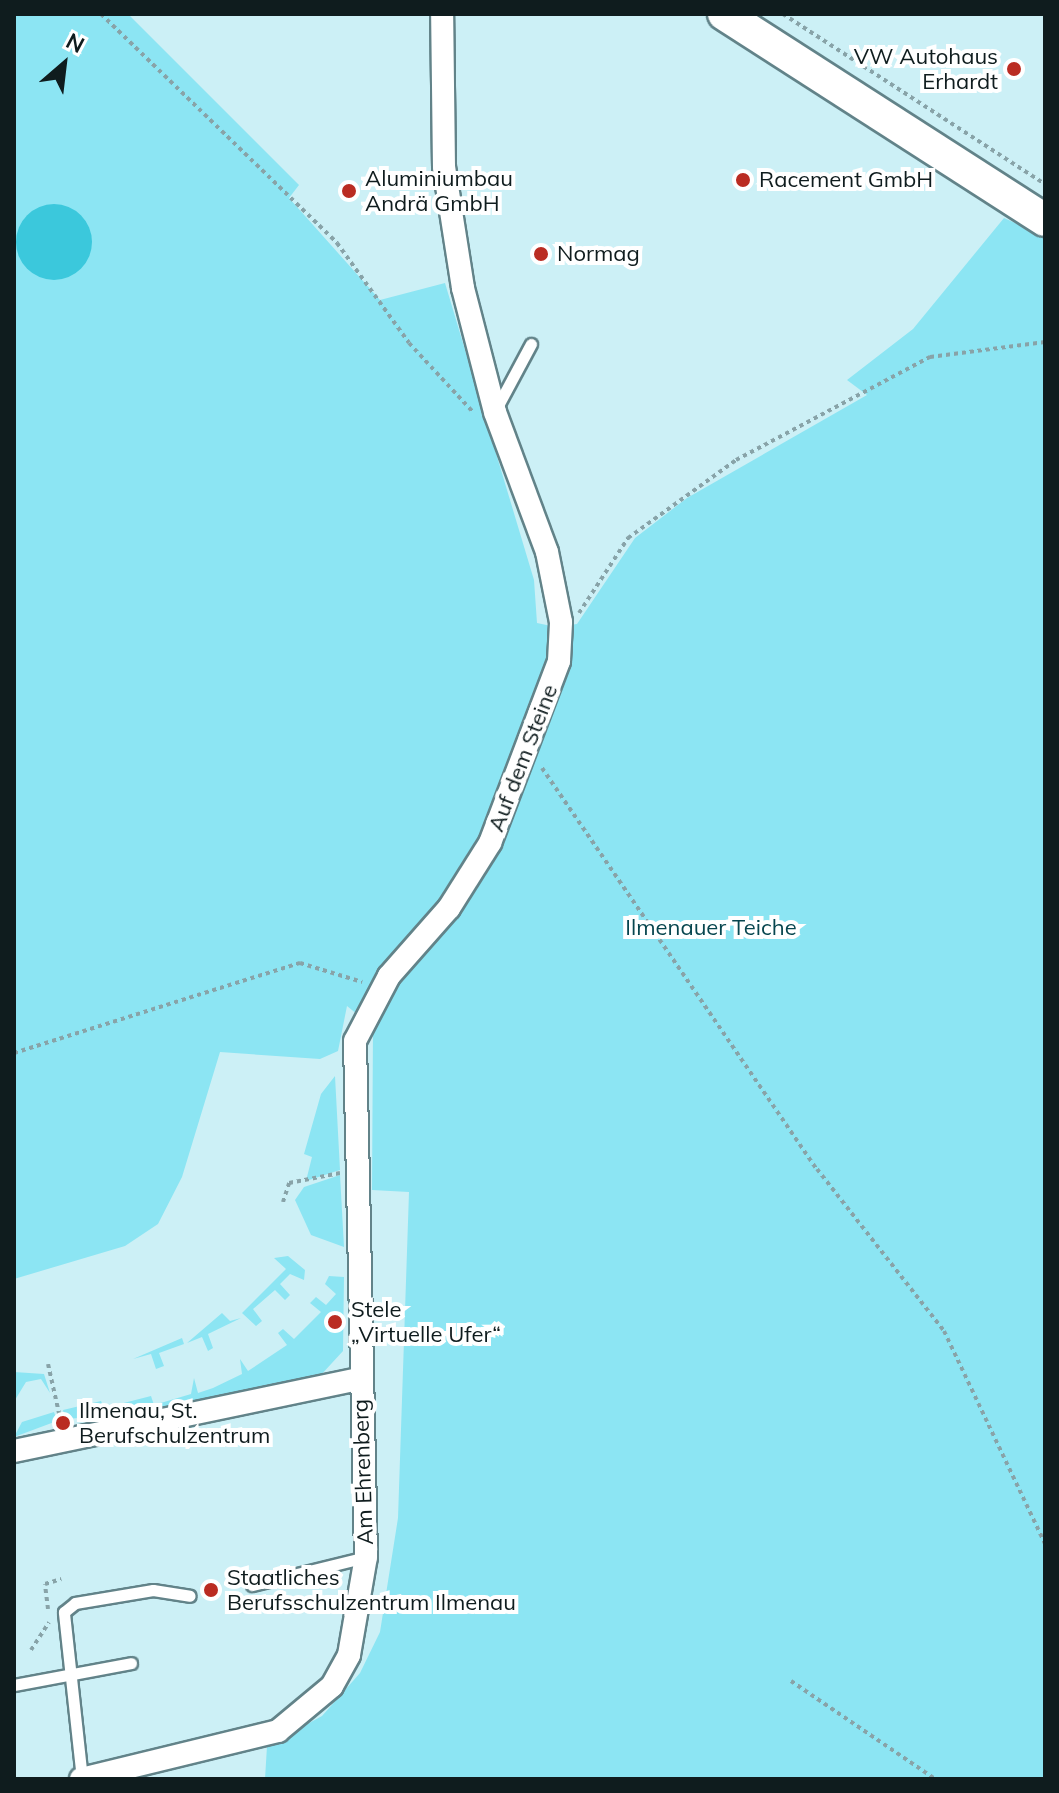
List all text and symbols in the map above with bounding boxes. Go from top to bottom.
north arrow [24,24,104,104]
text: N [61,27,89,59]
place label: VW Autohaus Erhardt [854,43,998,94]
marker: VW Autohaus Erhardt [1005,60,1023,78]
place label: Aluminiumbau Andrä GmbH [365,165,513,216]
place label: Racement GmbH [759,167,933,193]
marker: Racement GmbH [734,171,752,189]
marker: Aluminiumbau Andrä GmbH [340,182,358,200]
place label: Normag [557,241,640,267]
marker: Normag [532,245,550,263]
street label: Auf dem Steine [483,681,563,835]
park label: Ilmenauer Teiche [625,915,797,941]
place label: Stele „Virtuelle Ufer“ [351,1296,501,1348]
marker: Stele „Virtuelle Ufer“ [326,1313,344,1331]
place label: Ilmenau, St. Berufschulzentrum [79,1397,270,1448]
street label: Am Ehrenberg [347,1399,379,1545]
marker: Ilmenau, St. Berufschulzentrum [54,1414,72,1432]
place label: Staatliches Berufsschulzentrum Ilmenau [227,1564,516,1616]
marker: Staatliches Berufsschulzentrum Ilmenau [202,1581,220,1599]

